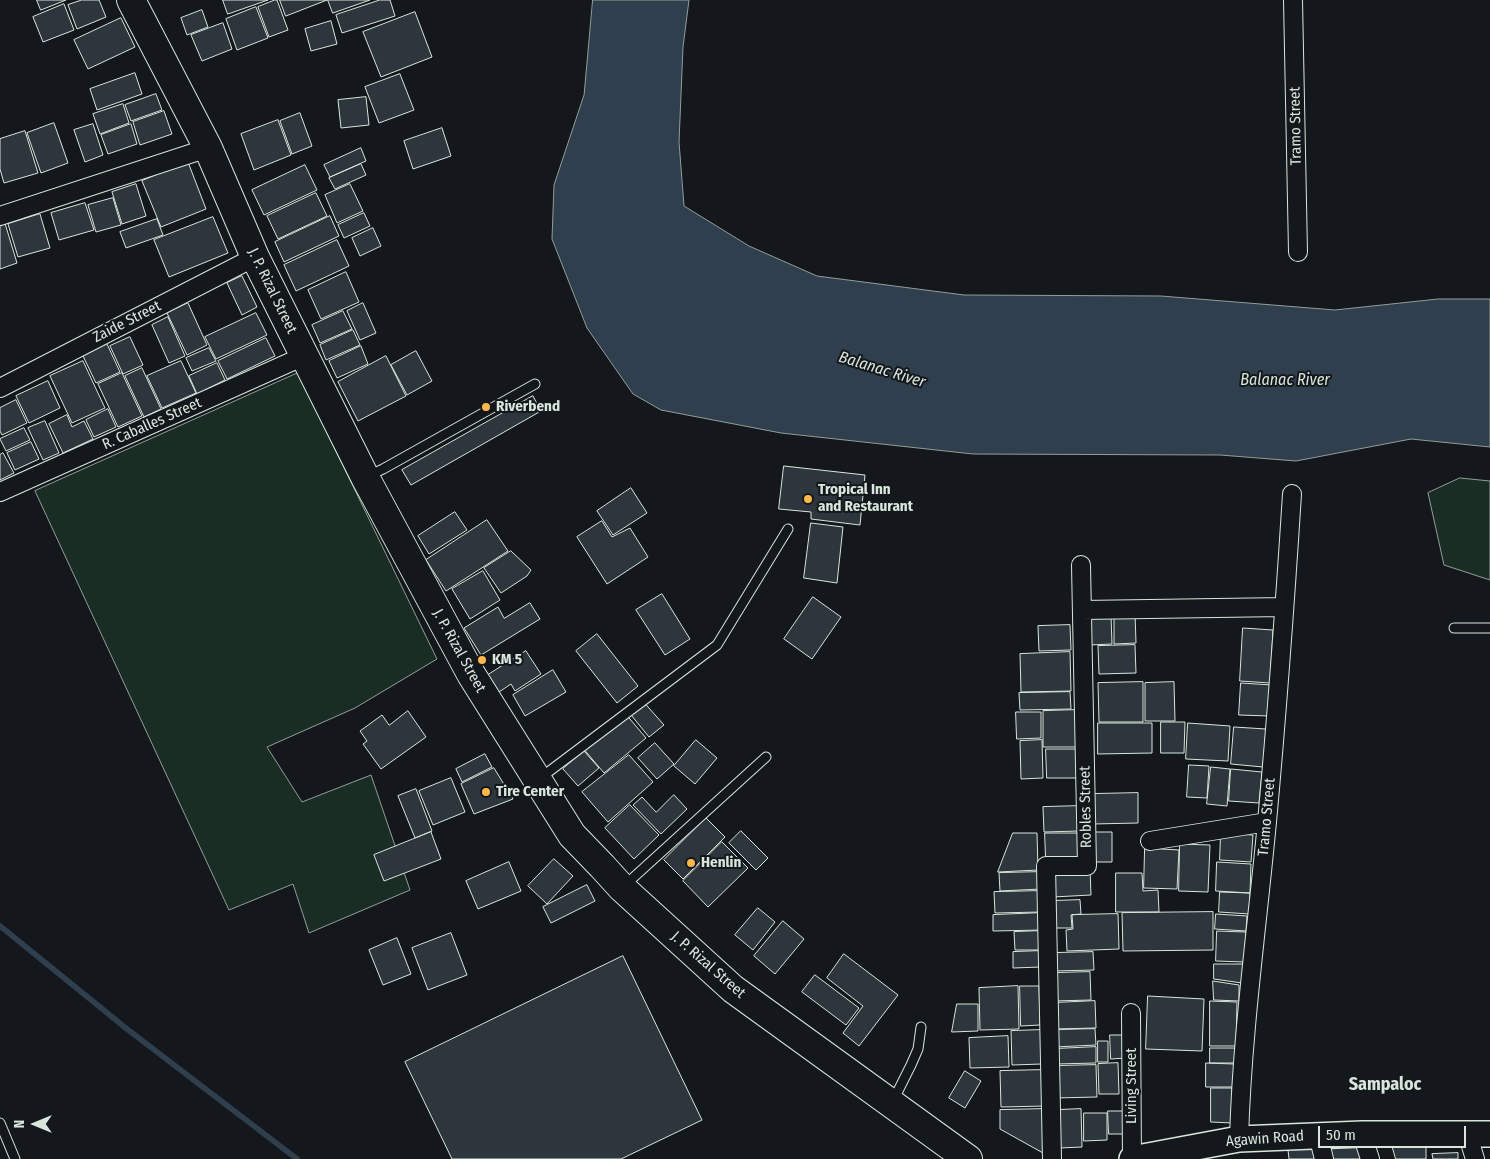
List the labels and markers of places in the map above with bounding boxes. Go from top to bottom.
place label: Riverbend [496,398,560,416]
marker: Riverbend [480,401,492,413]
place label: Tropical Inn and Restaurant [818,481,913,516]
marker: Tropical Inn and Restaurant [802,493,814,505]
place label: KM 5 [492,651,522,669]
marker: KM 5 [476,654,488,666]
place label: Tire Center [496,783,564,801]
marker: Tire Center [480,786,492,798]
place label: Henlin [701,854,741,872]
marker: Henlin [685,857,697,869]

